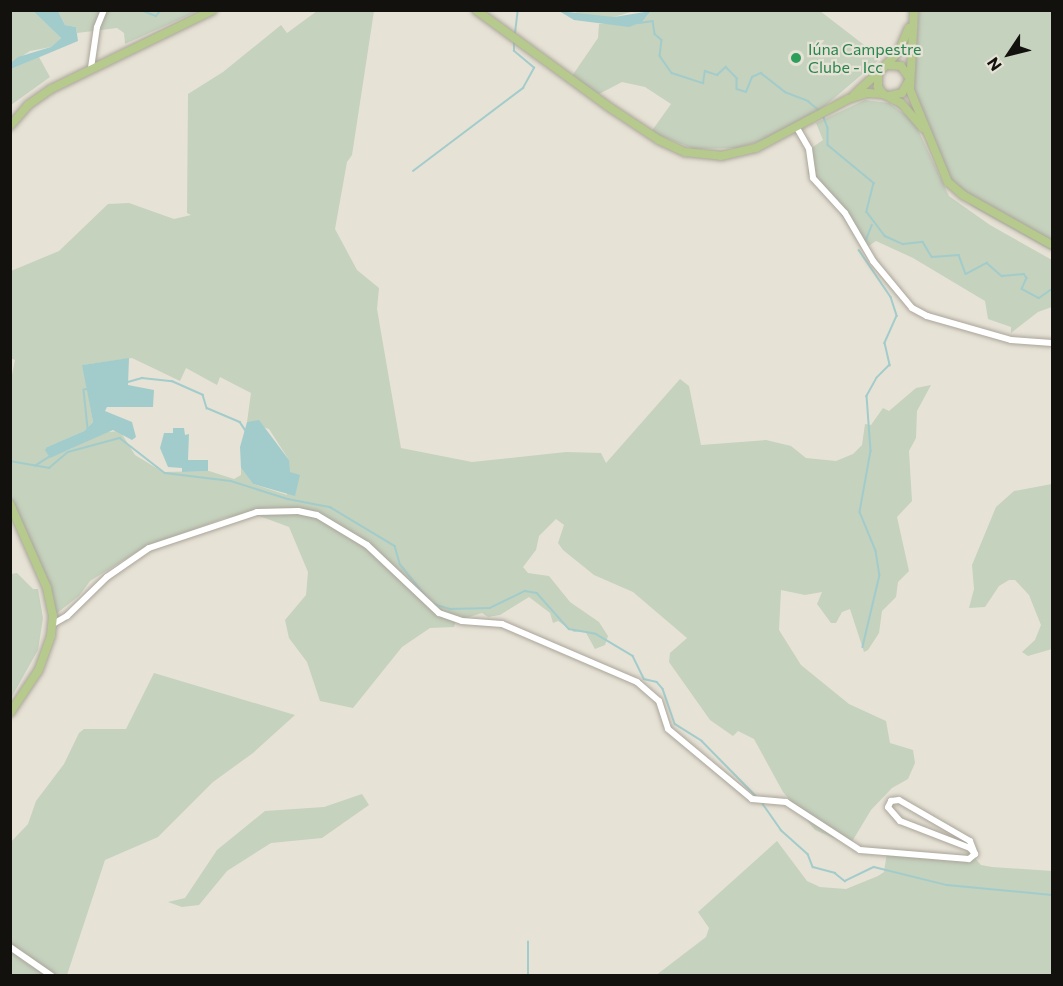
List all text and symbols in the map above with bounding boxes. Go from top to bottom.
north arrow [979,24,1039,84]
place label: Iúna Campestre Clube - Icc [808,39,922,77]
marker: Iúna Campestre Clube - Icc [789,51,803,65]
text: N [983,54,1005,75]

